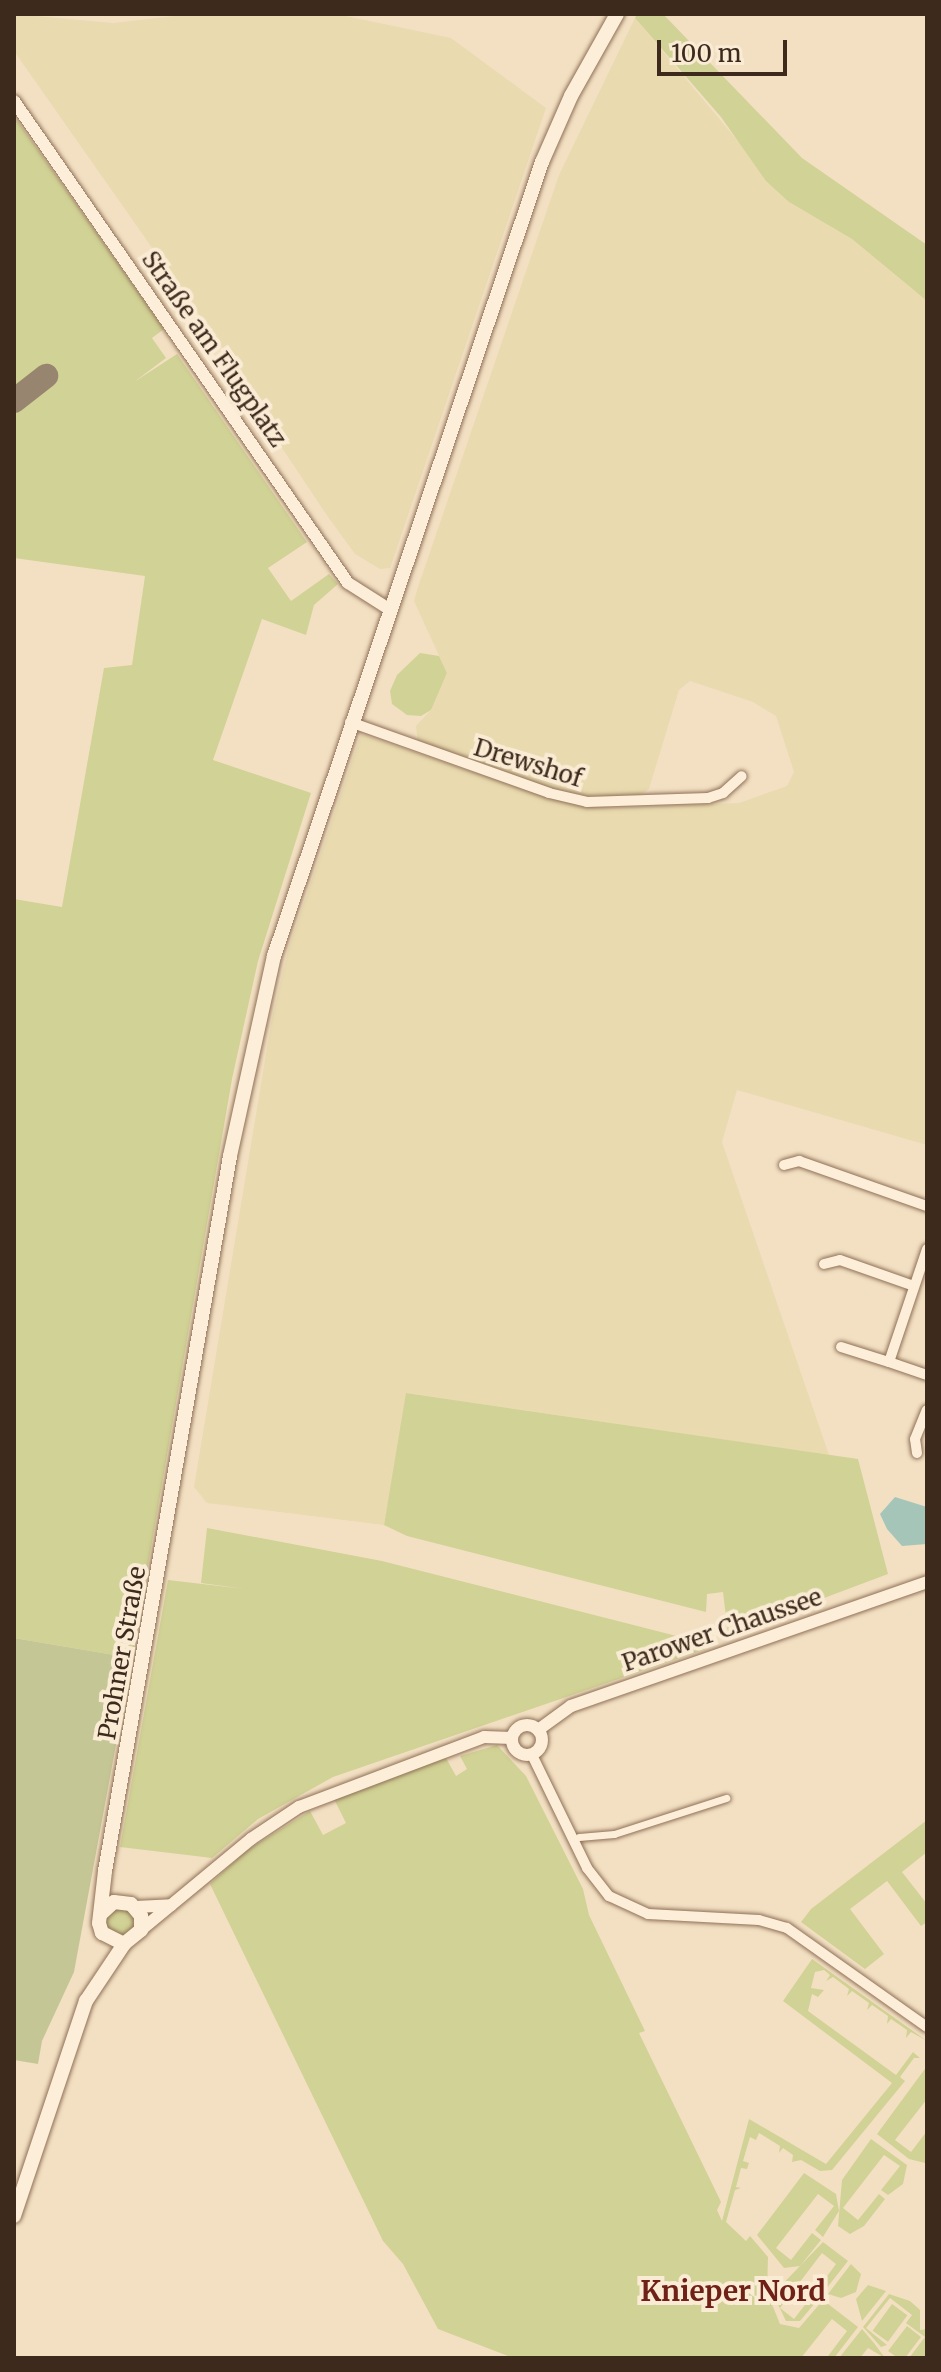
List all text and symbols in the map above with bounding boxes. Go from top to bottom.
scale bar [661,24,791,74]
text: 100 m [671,38,741,69]
street label: Straße am Flugplatz [136,246,292,452]
street label: Drewshof [470,733,586,793]
street label: Prohner Straße [93,1564,151,1742]
street label: Parower Chaussee [618,1582,826,1678]
district label: Knieper Nord [640,2274,826,2308]

